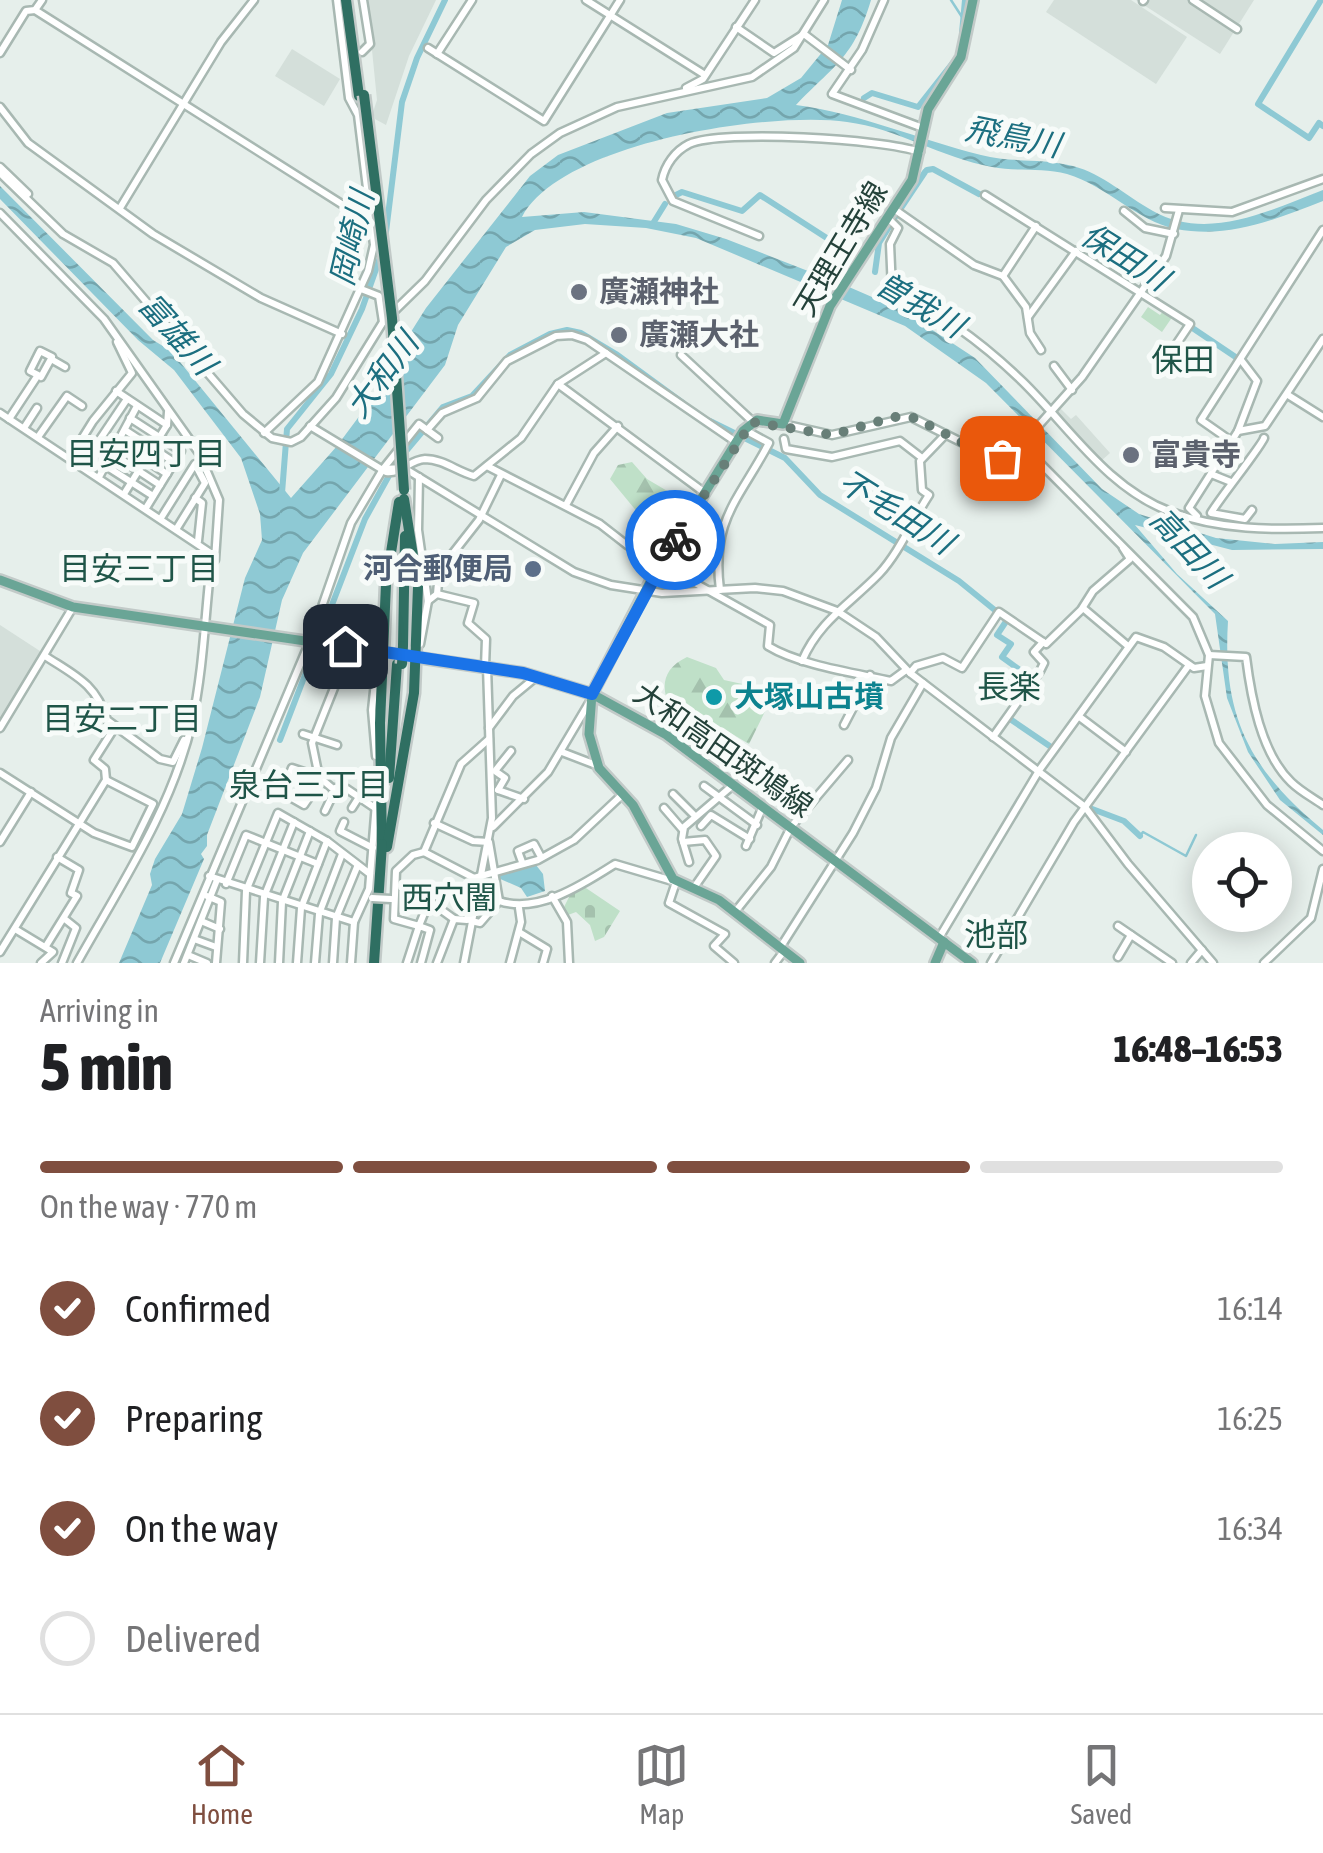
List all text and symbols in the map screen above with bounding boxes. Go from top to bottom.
water label: 飛鳥川 [962,109,1067,164]
street label: 天理王寺線 [787,175,893,322]
water label: 岡崎川 [323,184,381,289]
water label: 保田川 [1075,215,1178,299]
water label: 曽我川 [869,265,974,346]
place label: 廣瀬神社 [599,274,719,308]
marker: 廣瀬神社 [568,281,590,303]
water label: 富雄川 [131,286,225,384]
place label: 廣瀬大社 [639,317,759,351]
water label: 大和川 [338,323,427,424]
marker: 廣瀬大社 [608,324,630,346]
district label: 保田 [1151,341,1215,378]
pin [960,416,1045,501]
icon: bag [975,431,1030,486]
district label: 目安四丁目 [66,435,226,472]
place label: 富貴寺 [1151,437,1241,471]
marker: 富貴寺 [1120,444,1142,466]
water label: 不毛田川 [832,462,963,563]
courier [625,490,725,590]
water label: 高田川 [1143,500,1238,598]
icon: bike [648,513,703,568]
district label: 目安三丁目 [59,550,219,587]
place label: 河合郵便局 [363,551,513,585]
marker: 河合郵便局 [522,558,544,580]
pin [303,604,388,689]
icon: home [318,619,373,674]
district label: 長楽 [977,668,1041,705]
street label: 大和高田斑鳩線 [628,675,819,823]
place label: 大塚山古墳 [734,679,884,713]
marker: 大塚山古墳 [703,686,725,708]
district label: 目安二丁目 [42,700,202,737]
district label: 泉台三丁目 [229,766,389,803]
map controls [1192,832,1292,932]
button: locate [1192,832,1292,932]
district label: 西穴闇 [401,879,497,916]
district label: 池部 [964,916,1028,953]
text: Arriving in [40,992,159,1029]
text: 16:48–16:53 [1113,1027,1283,1070]
text: 5 min [40,1029,173,1104]
text: On the way · 770 m [40,1188,257,1225]
icon: check [40,1281,95,1336]
text: Confirmed [125,1287,271,1330]
text: 16:14 [1217,1290,1283,1327]
icon: check [40,1391,95,1446]
text: Preparing [125,1397,263,1440]
text: 16:25 [1217,1400,1283,1437]
icon: check [40,1501,95,1556]
text: On the way [125,1507,278,1550]
text: 16:34 [1217,1510,1283,1547]
text: Delivered [125,1617,261,1660]
tab: Home [191,1738,253,1830]
tab: Map [634,1738,689,1830]
tab: Saved [1070,1738,1132,1830]

